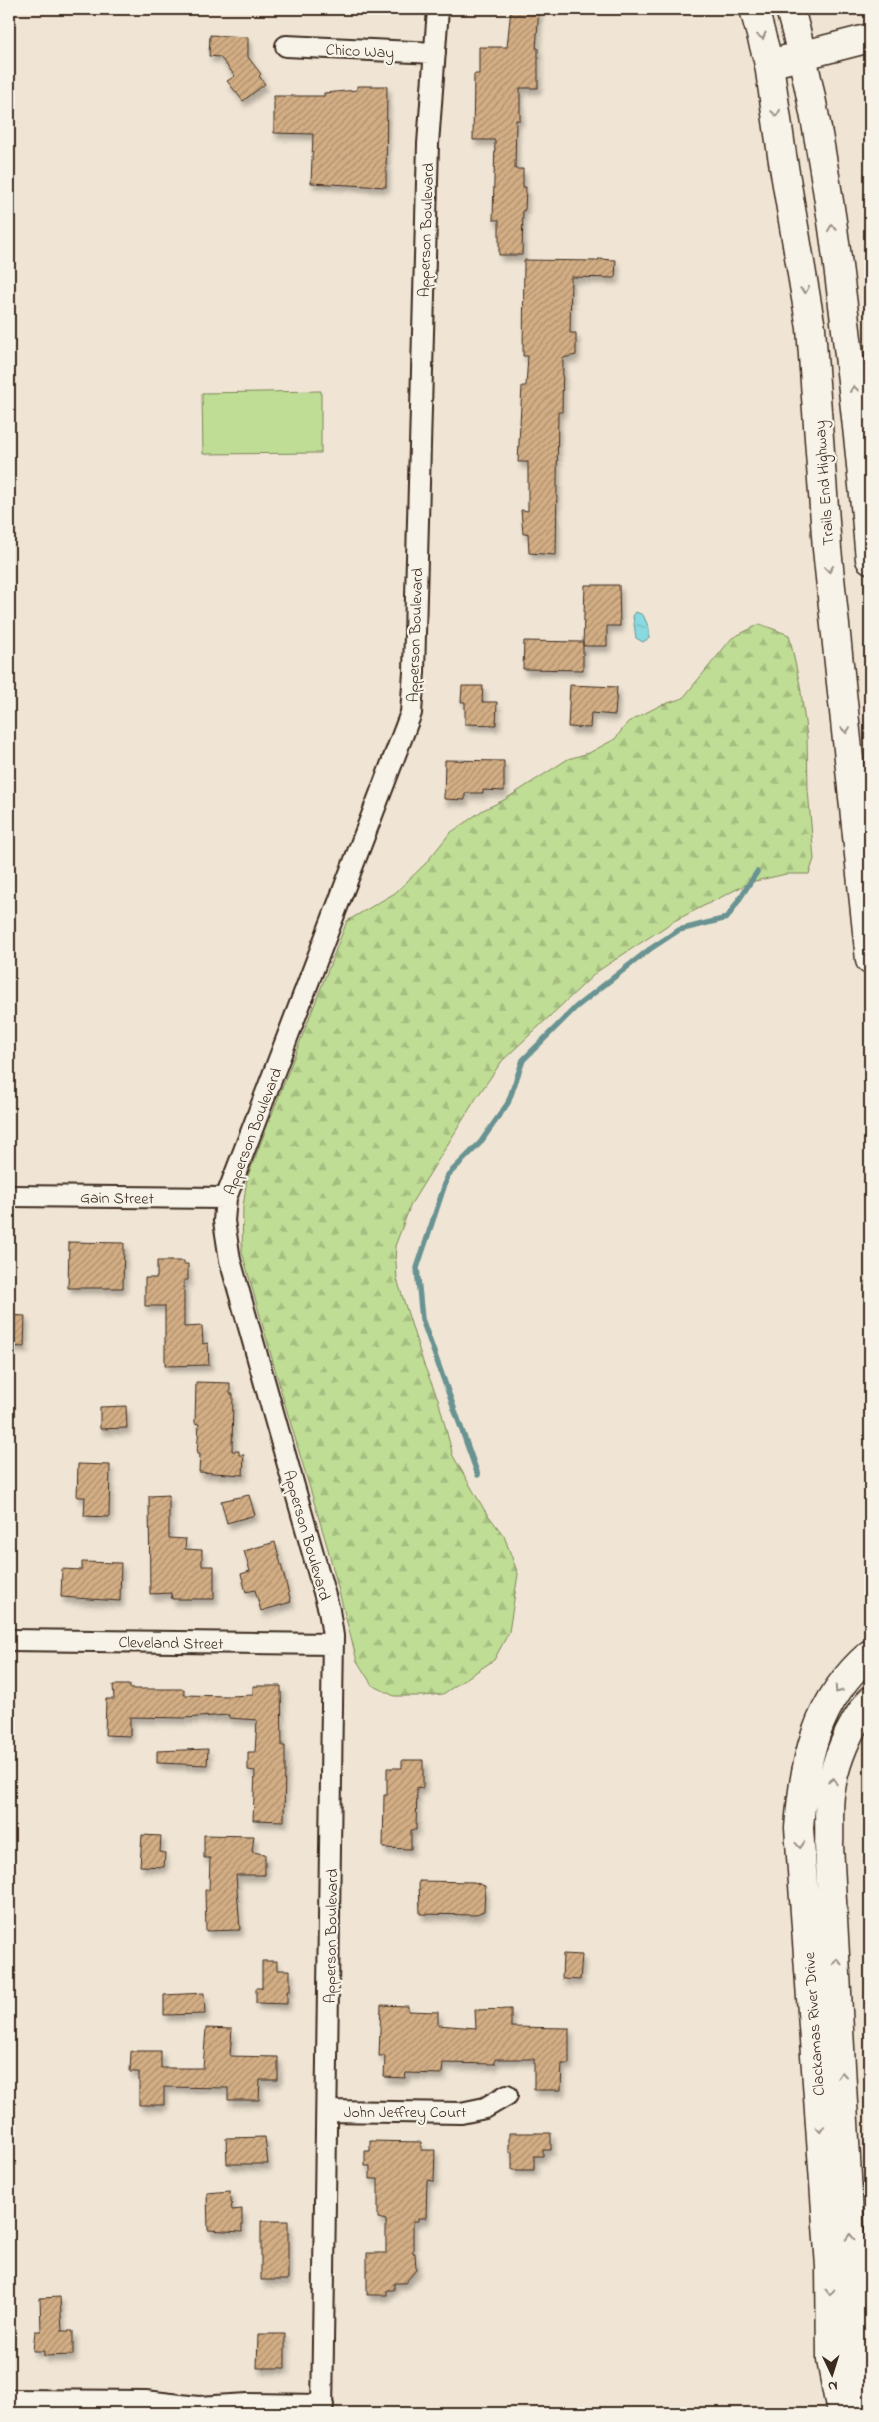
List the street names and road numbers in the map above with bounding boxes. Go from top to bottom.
street label: Chico Way [325,38,395,66]
street label: Apperson Boulevard [413,162,441,298]
street label: Trails End Highway [809,419,841,546]
street label: Apperson Boulevard [402,567,430,703]
street label: Apperson Boulevard [219,1065,289,1199]
street label: Gain Street [80,1186,155,1212]
street label: Apperson Boulevard [276,1468,336,1604]
street label: Cleveland Street [118,1631,224,1657]
street label: Apperson Boulevard [319,1869,345,2004]
street label: Clackamas River Drive [798,1950,832,2097]
street label: John Jeffrey Court [344,2101,467,2125]

